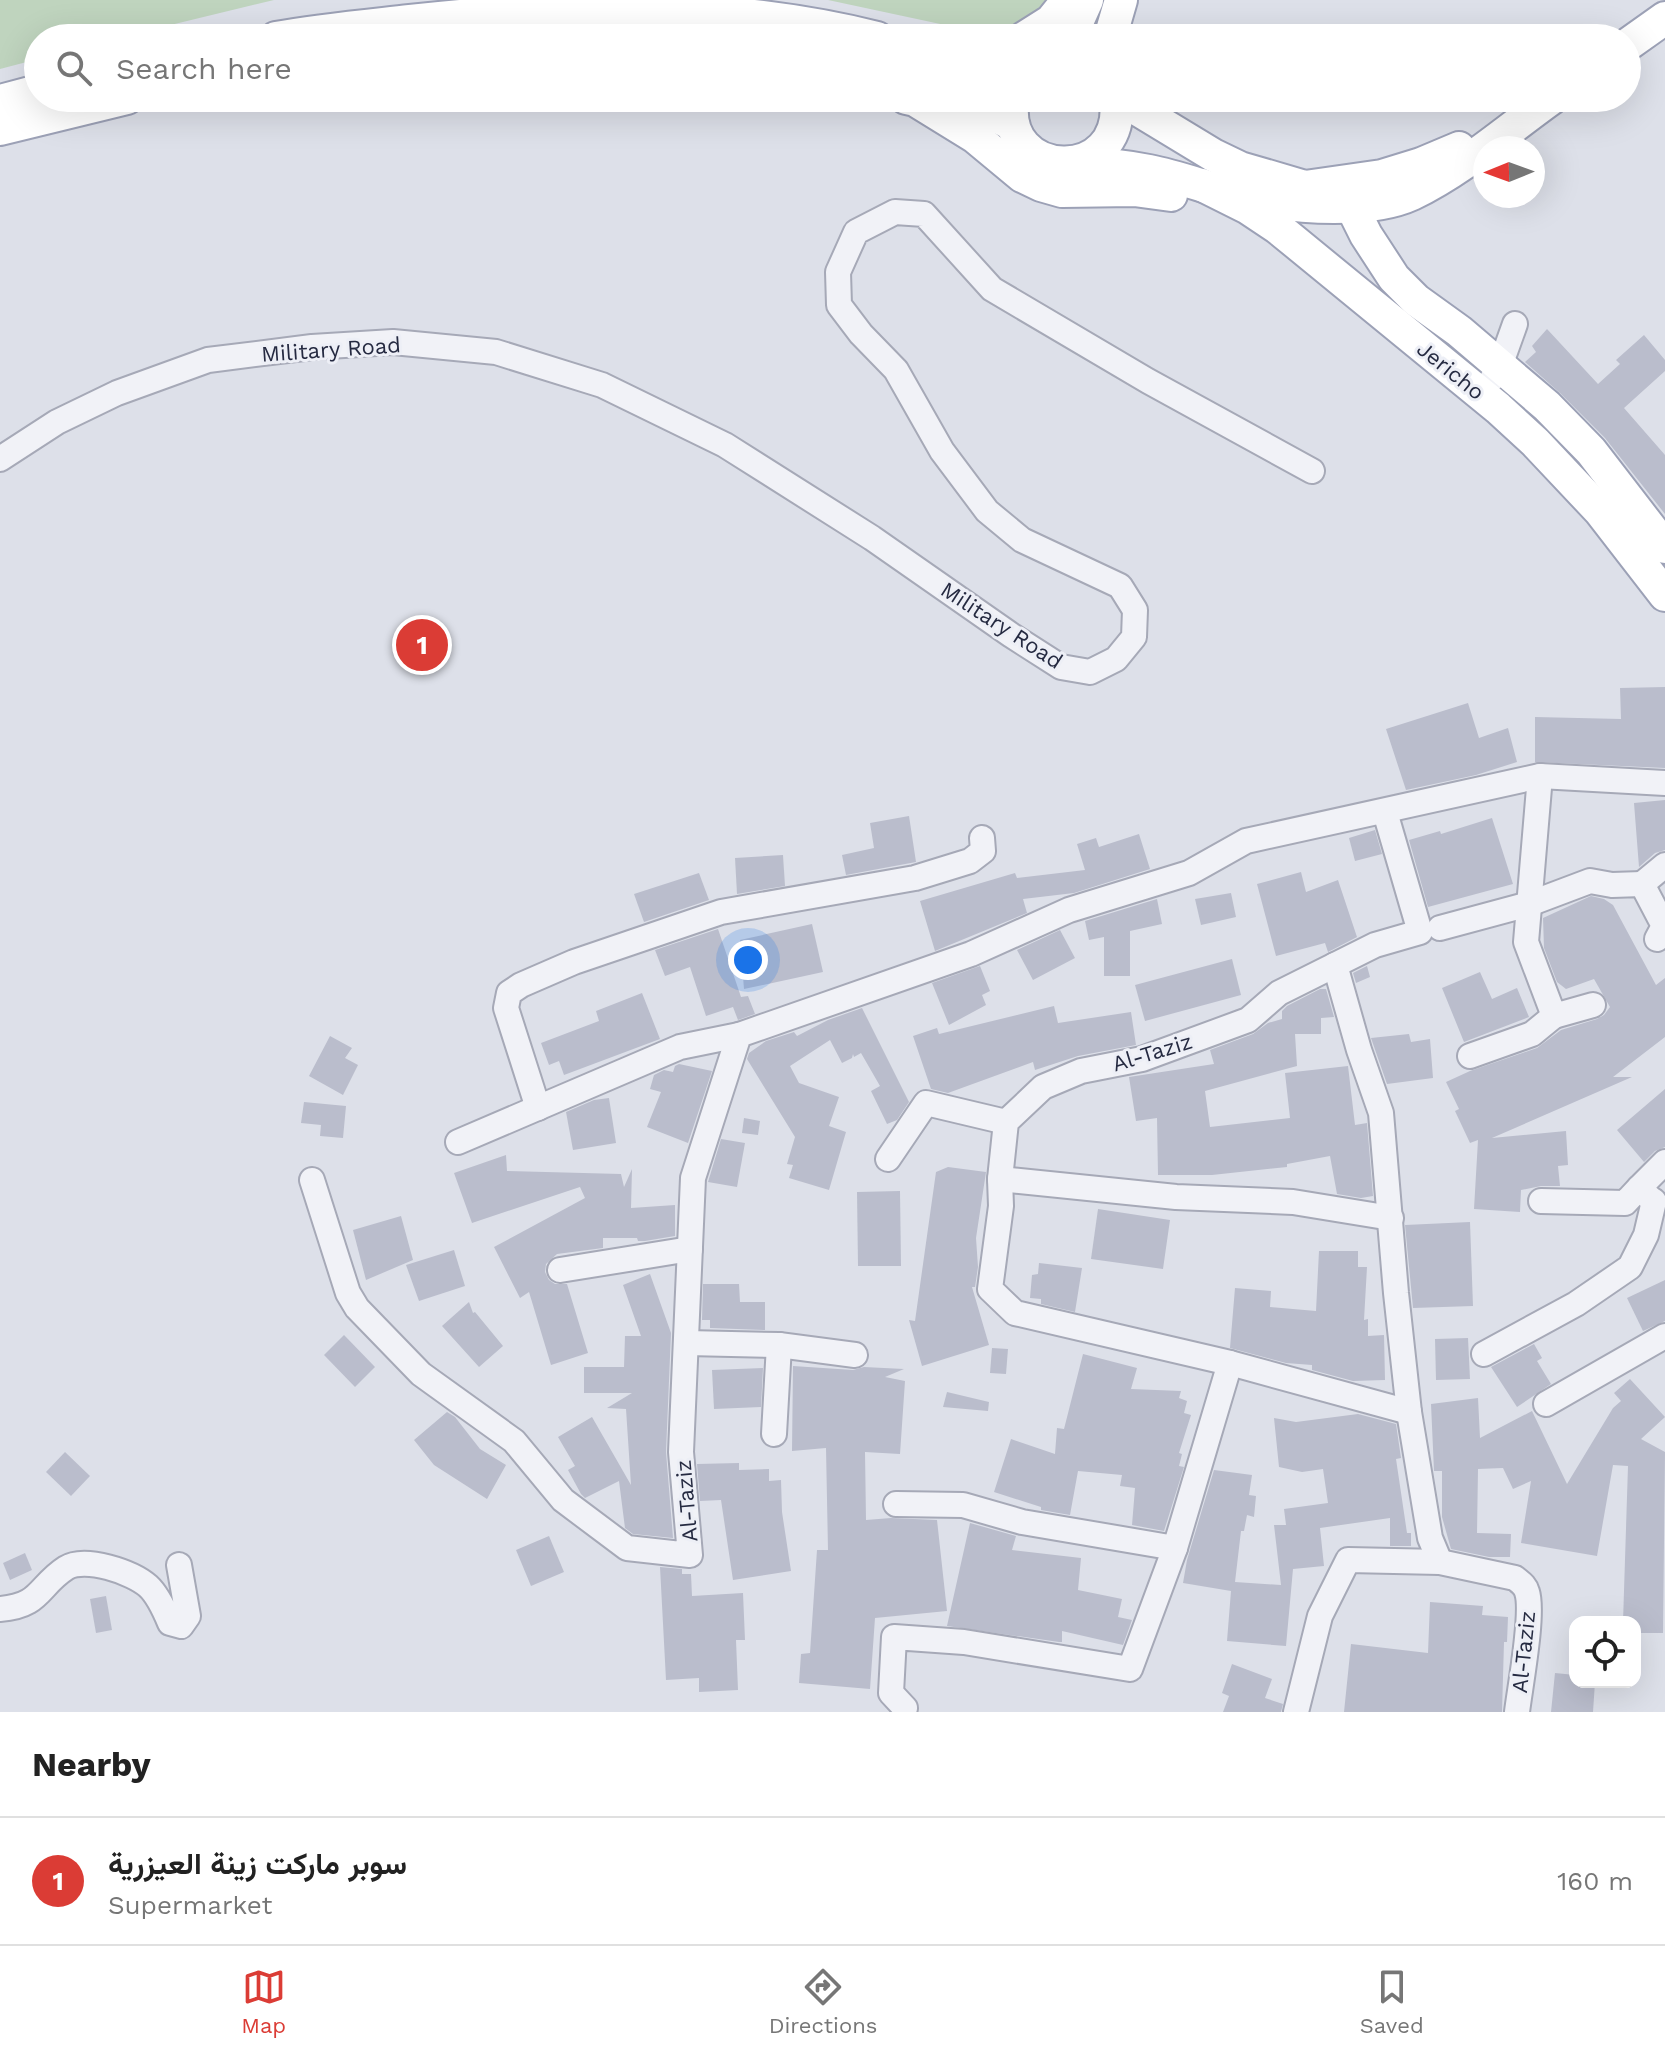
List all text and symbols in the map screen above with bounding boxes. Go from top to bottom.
search box [24,24,1641,112]
icon: search [52,46,96,90]
text: Search here [116,51,292,86]
north arrow [1473,136,1545,208]
street label: Military Road [260,332,402,367]
street label: Jericho [1412,336,1489,405]
street label: Military Road [936,577,1067,674]
pin: 1 [396,615,448,675]
your location [728,940,768,980]
street label: Al-Taziz [1109,1028,1195,1076]
street label: Al-Taziz [670,1459,703,1543]
street label: Al-Taziz [1507,1610,1540,1694]
map controls [1569,1616,1641,1688]
button: locate [1569,1616,1641,1688]
text: Nearby [32,1744,151,1784]
text: سوبر ماركت زينة العيزرية [108,1846,407,1881]
text: 1 [52,1866,64,1896]
text: 160 m [1557,1866,1633,1896]
text: Supermarket [108,1890,272,1920]
tab: Map [241,1965,286,2038]
tab: Directions [769,1965,877,2038]
tab: Saved [1360,1965,1424,2038]

